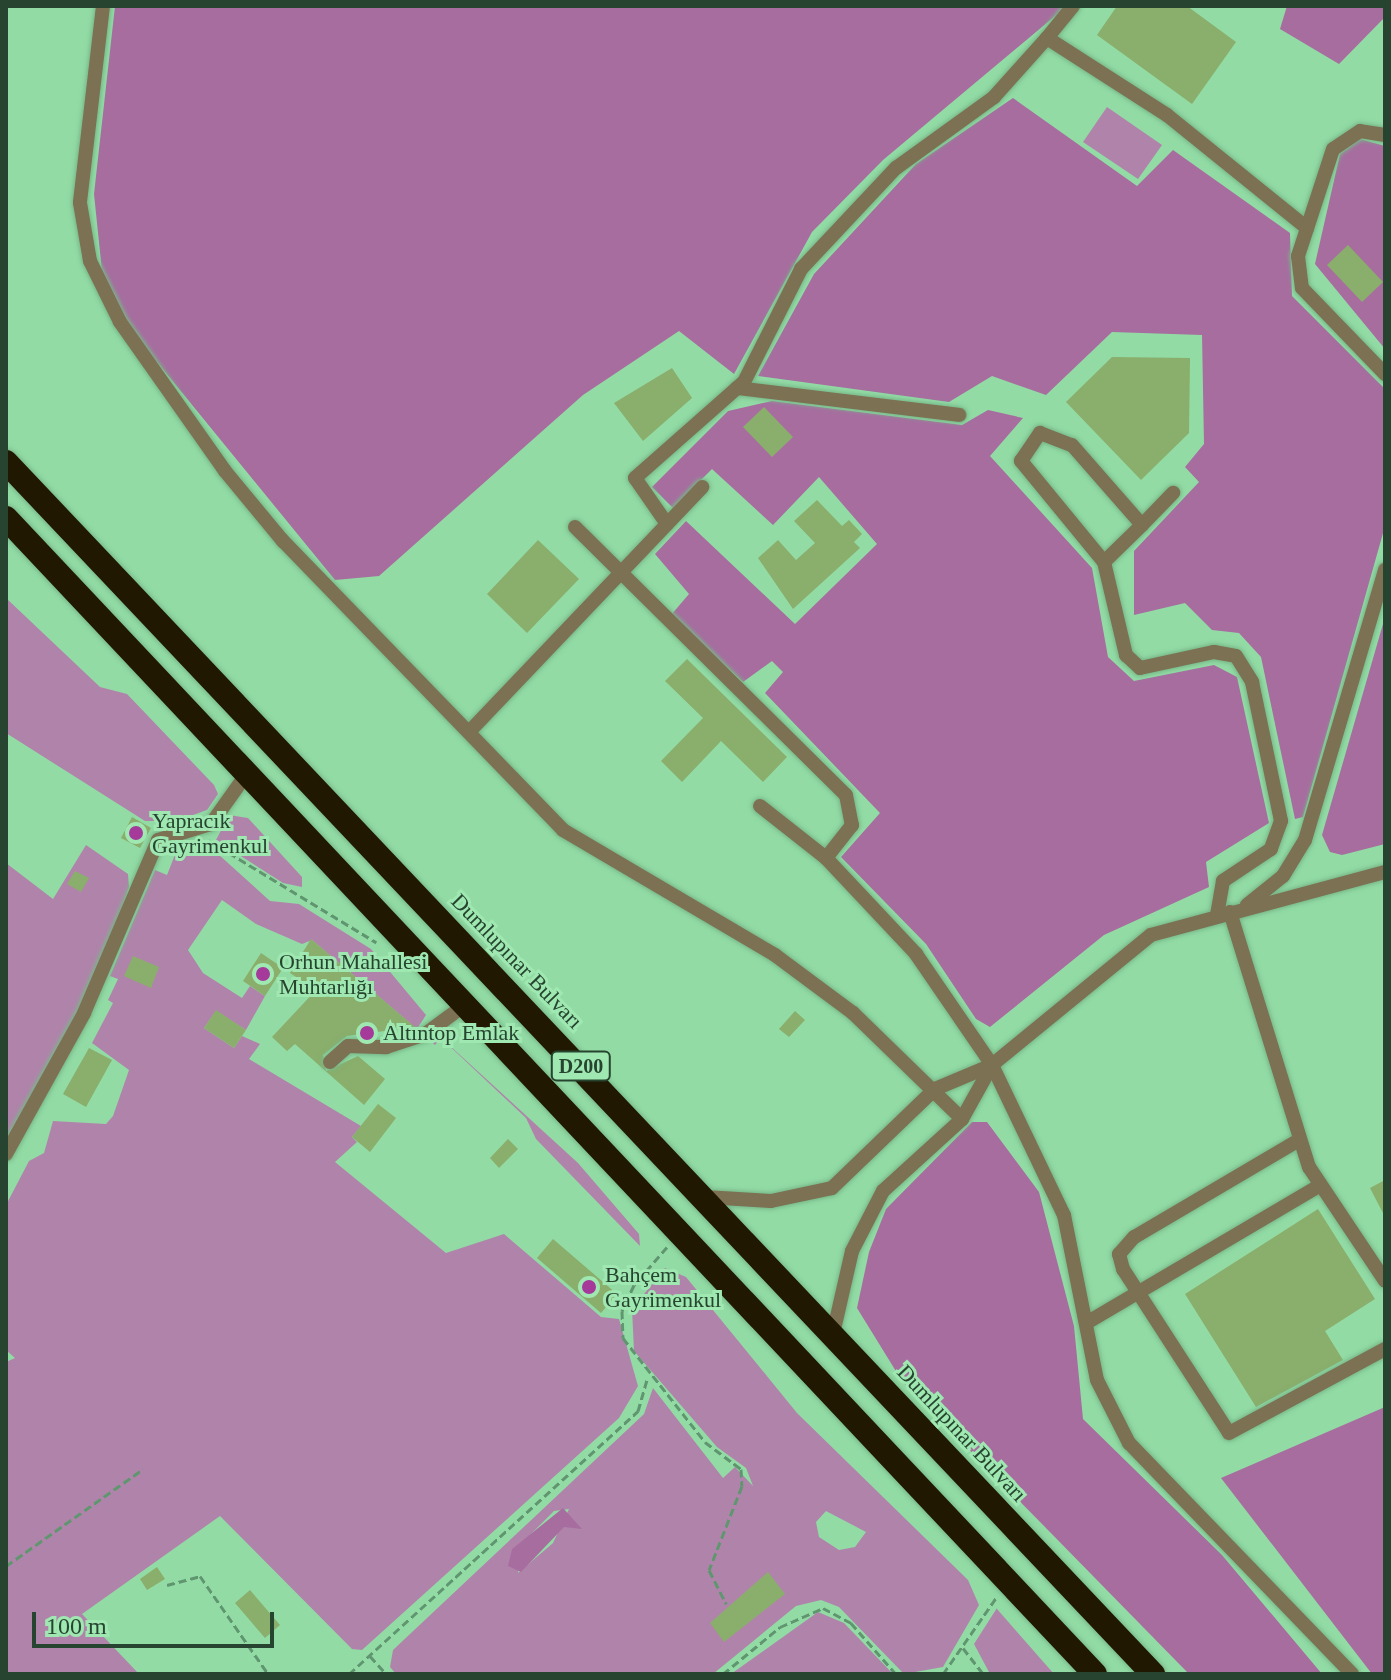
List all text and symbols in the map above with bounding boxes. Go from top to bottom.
place label: Yapracık Gayrimenkul [152,807,268,858]
marker: Yapracık Gayrimenkul [127,824,145,842]
street label: Dumlupınar Bulvarı [446,888,588,1034]
place label: Orhun Mahallesi Muhtarlığı [279,948,427,1000]
marker: Orhun Mahallesi Muhtarlığı [254,965,272,983]
place label: Altıntop Emlak [383,1020,519,1046]
marker: Altıntop Emlak [358,1024,376,1042]
road number: D200 [549,1050,613,1082]
place label: Bahçem Gayrimenkul [605,1261,721,1312]
marker: Bahçem Gayrimenkul [580,1278,598,1296]
street label: Dumlupınar Bulvarı [892,1359,1032,1507]
scale bar [36,1596,278,1646]
text: 100 m [46,1613,107,1639]

